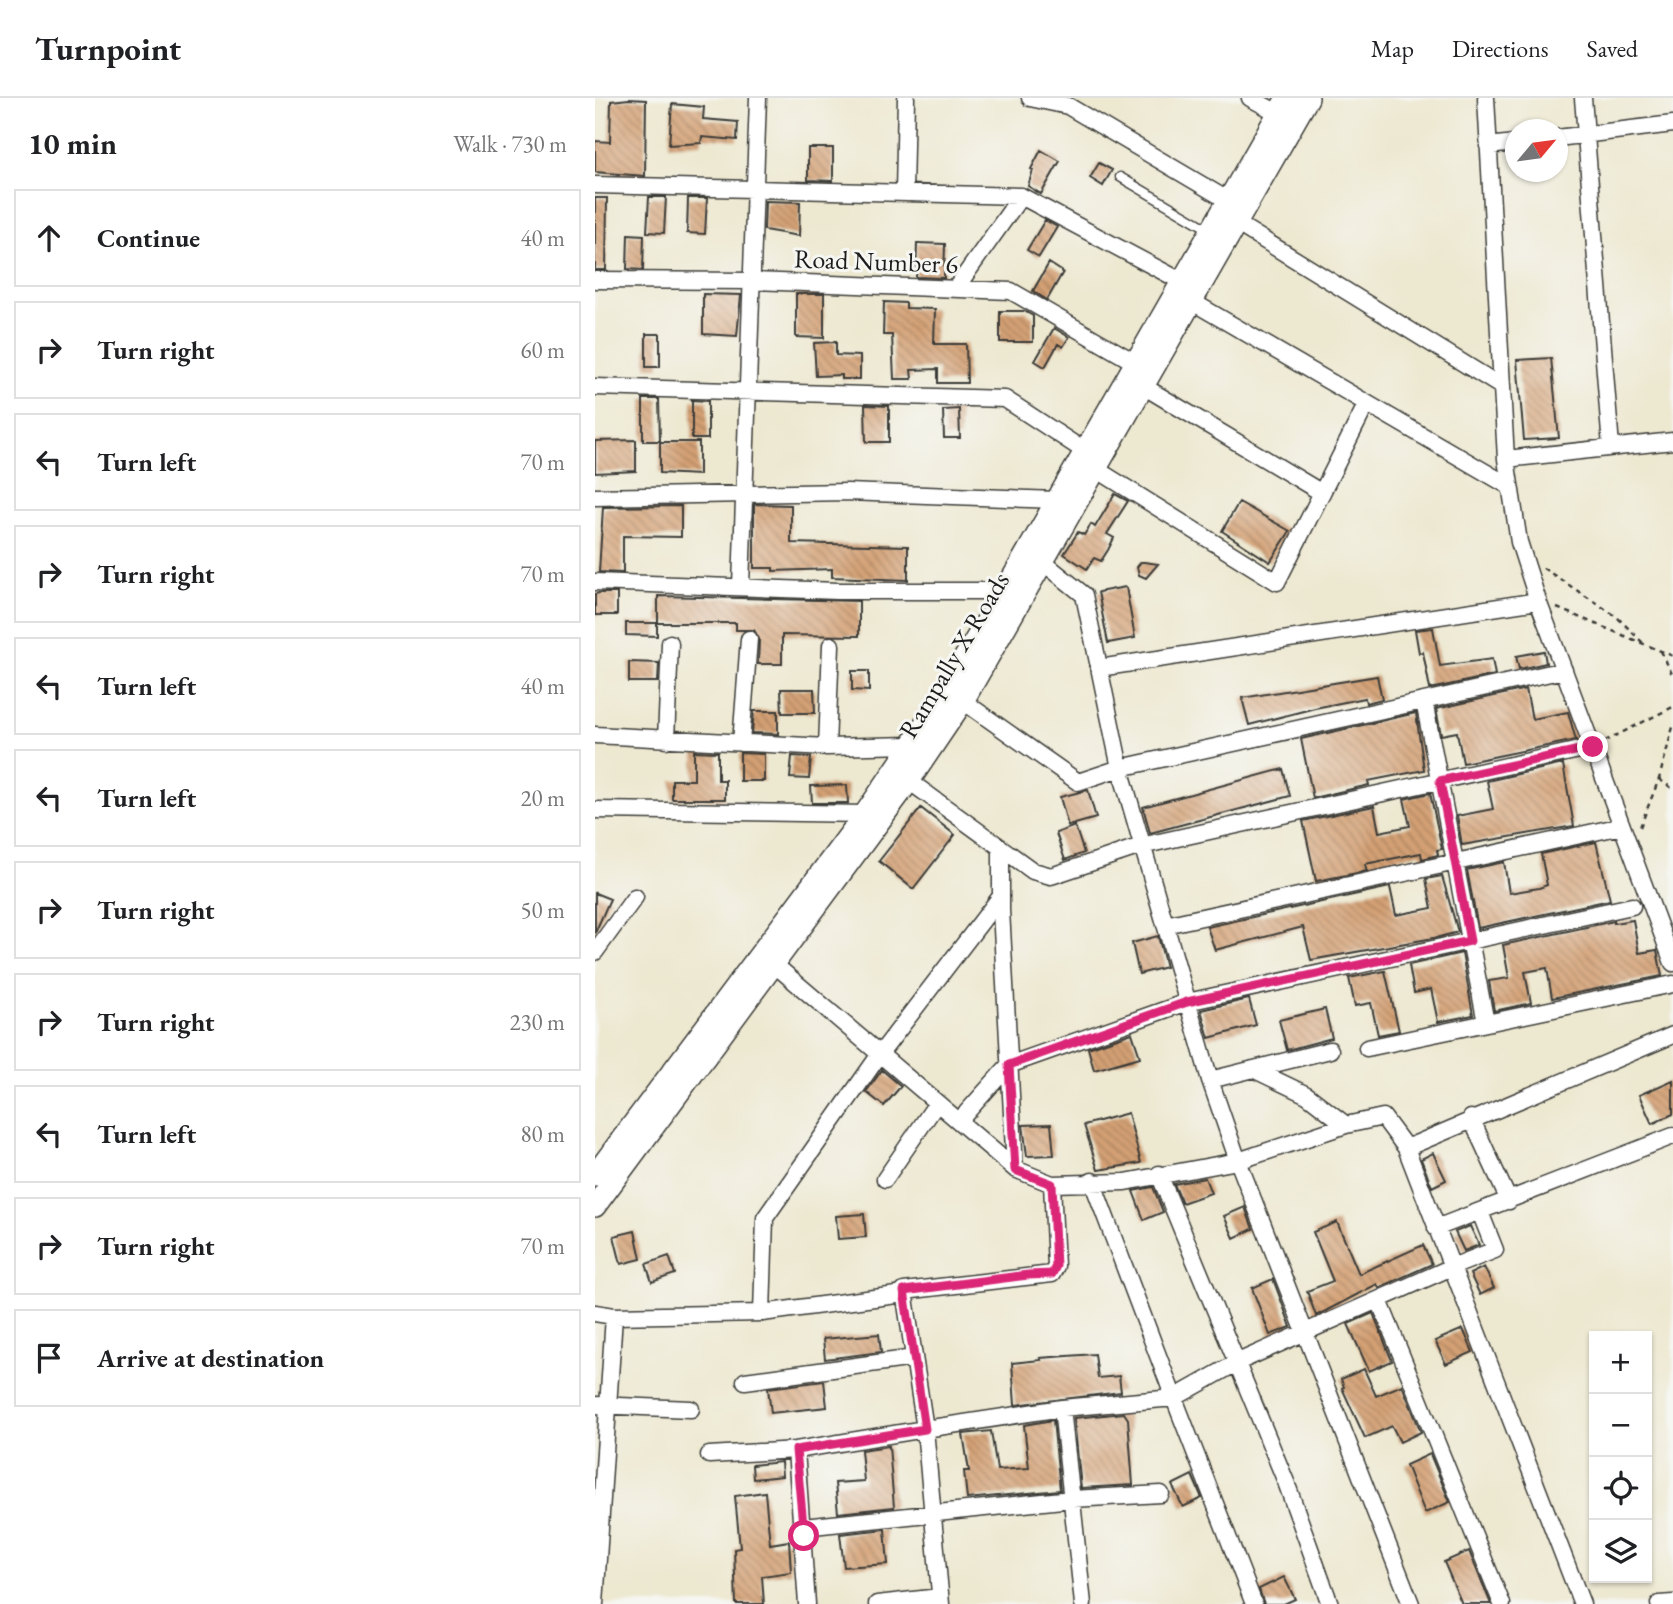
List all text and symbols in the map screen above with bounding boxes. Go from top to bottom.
text: Turnpoint [35,27,181,70]
text: Map [1371,33,1414,64]
text: Directions [1452,33,1549,64]
text: Saved [1587,33,1638,64]
north arrow [1505,119,1568,182]
text: 10 min [28,124,117,163]
text: Walk · 730 m [453,129,567,159]
icon: ahead [30,219,68,257]
text: Continue [97,221,200,255]
text: 40 m [520,223,565,253]
street label: Road Number 6 [793,241,959,281]
icon: right [30,331,68,369]
text: Turn right [97,333,215,367]
text: 60 m [520,335,565,365]
icon: left [30,443,68,481]
text: Turn left [97,445,196,479]
text: 70 m [520,447,565,477]
icon: right [30,555,68,593]
text: Turn right [97,557,215,591]
text: 70 m [520,559,565,589]
street label: Rampally X Roads [891,566,1017,744]
icon: left [30,667,68,705]
text: Turn left [97,669,196,703]
text: 40 m [520,671,565,701]
route end [1577,731,1608,762]
icon: left [30,779,68,817]
text: Turn left [97,781,196,815]
text: 20 m [520,783,565,813]
icon: right [30,891,68,929]
text: Turn right [97,893,215,927]
text: 50 m [520,895,565,925]
icon: right [30,1003,68,1041]
text: Turn right [97,1005,215,1039]
text: 230 m [509,1007,565,1037]
icon: left [30,1115,68,1153]
text: Turn left [97,1117,196,1151]
text: 80 m [520,1119,565,1149]
icon: right [30,1227,68,1265]
text: Turn right [97,1229,215,1263]
text: 70 m [520,1231,565,1261]
map controls [1589,1331,1652,1583]
button: + [1589,1331,1652,1394]
icon: arrive [30,1339,68,1377]
text: Arrive at destination [97,1341,324,1375]
button: − [1589,1394,1652,1457]
button: locate [1589,1457,1652,1520]
route start [788,1520,819,1551]
button: layers [1589,1520,1652,1583]

